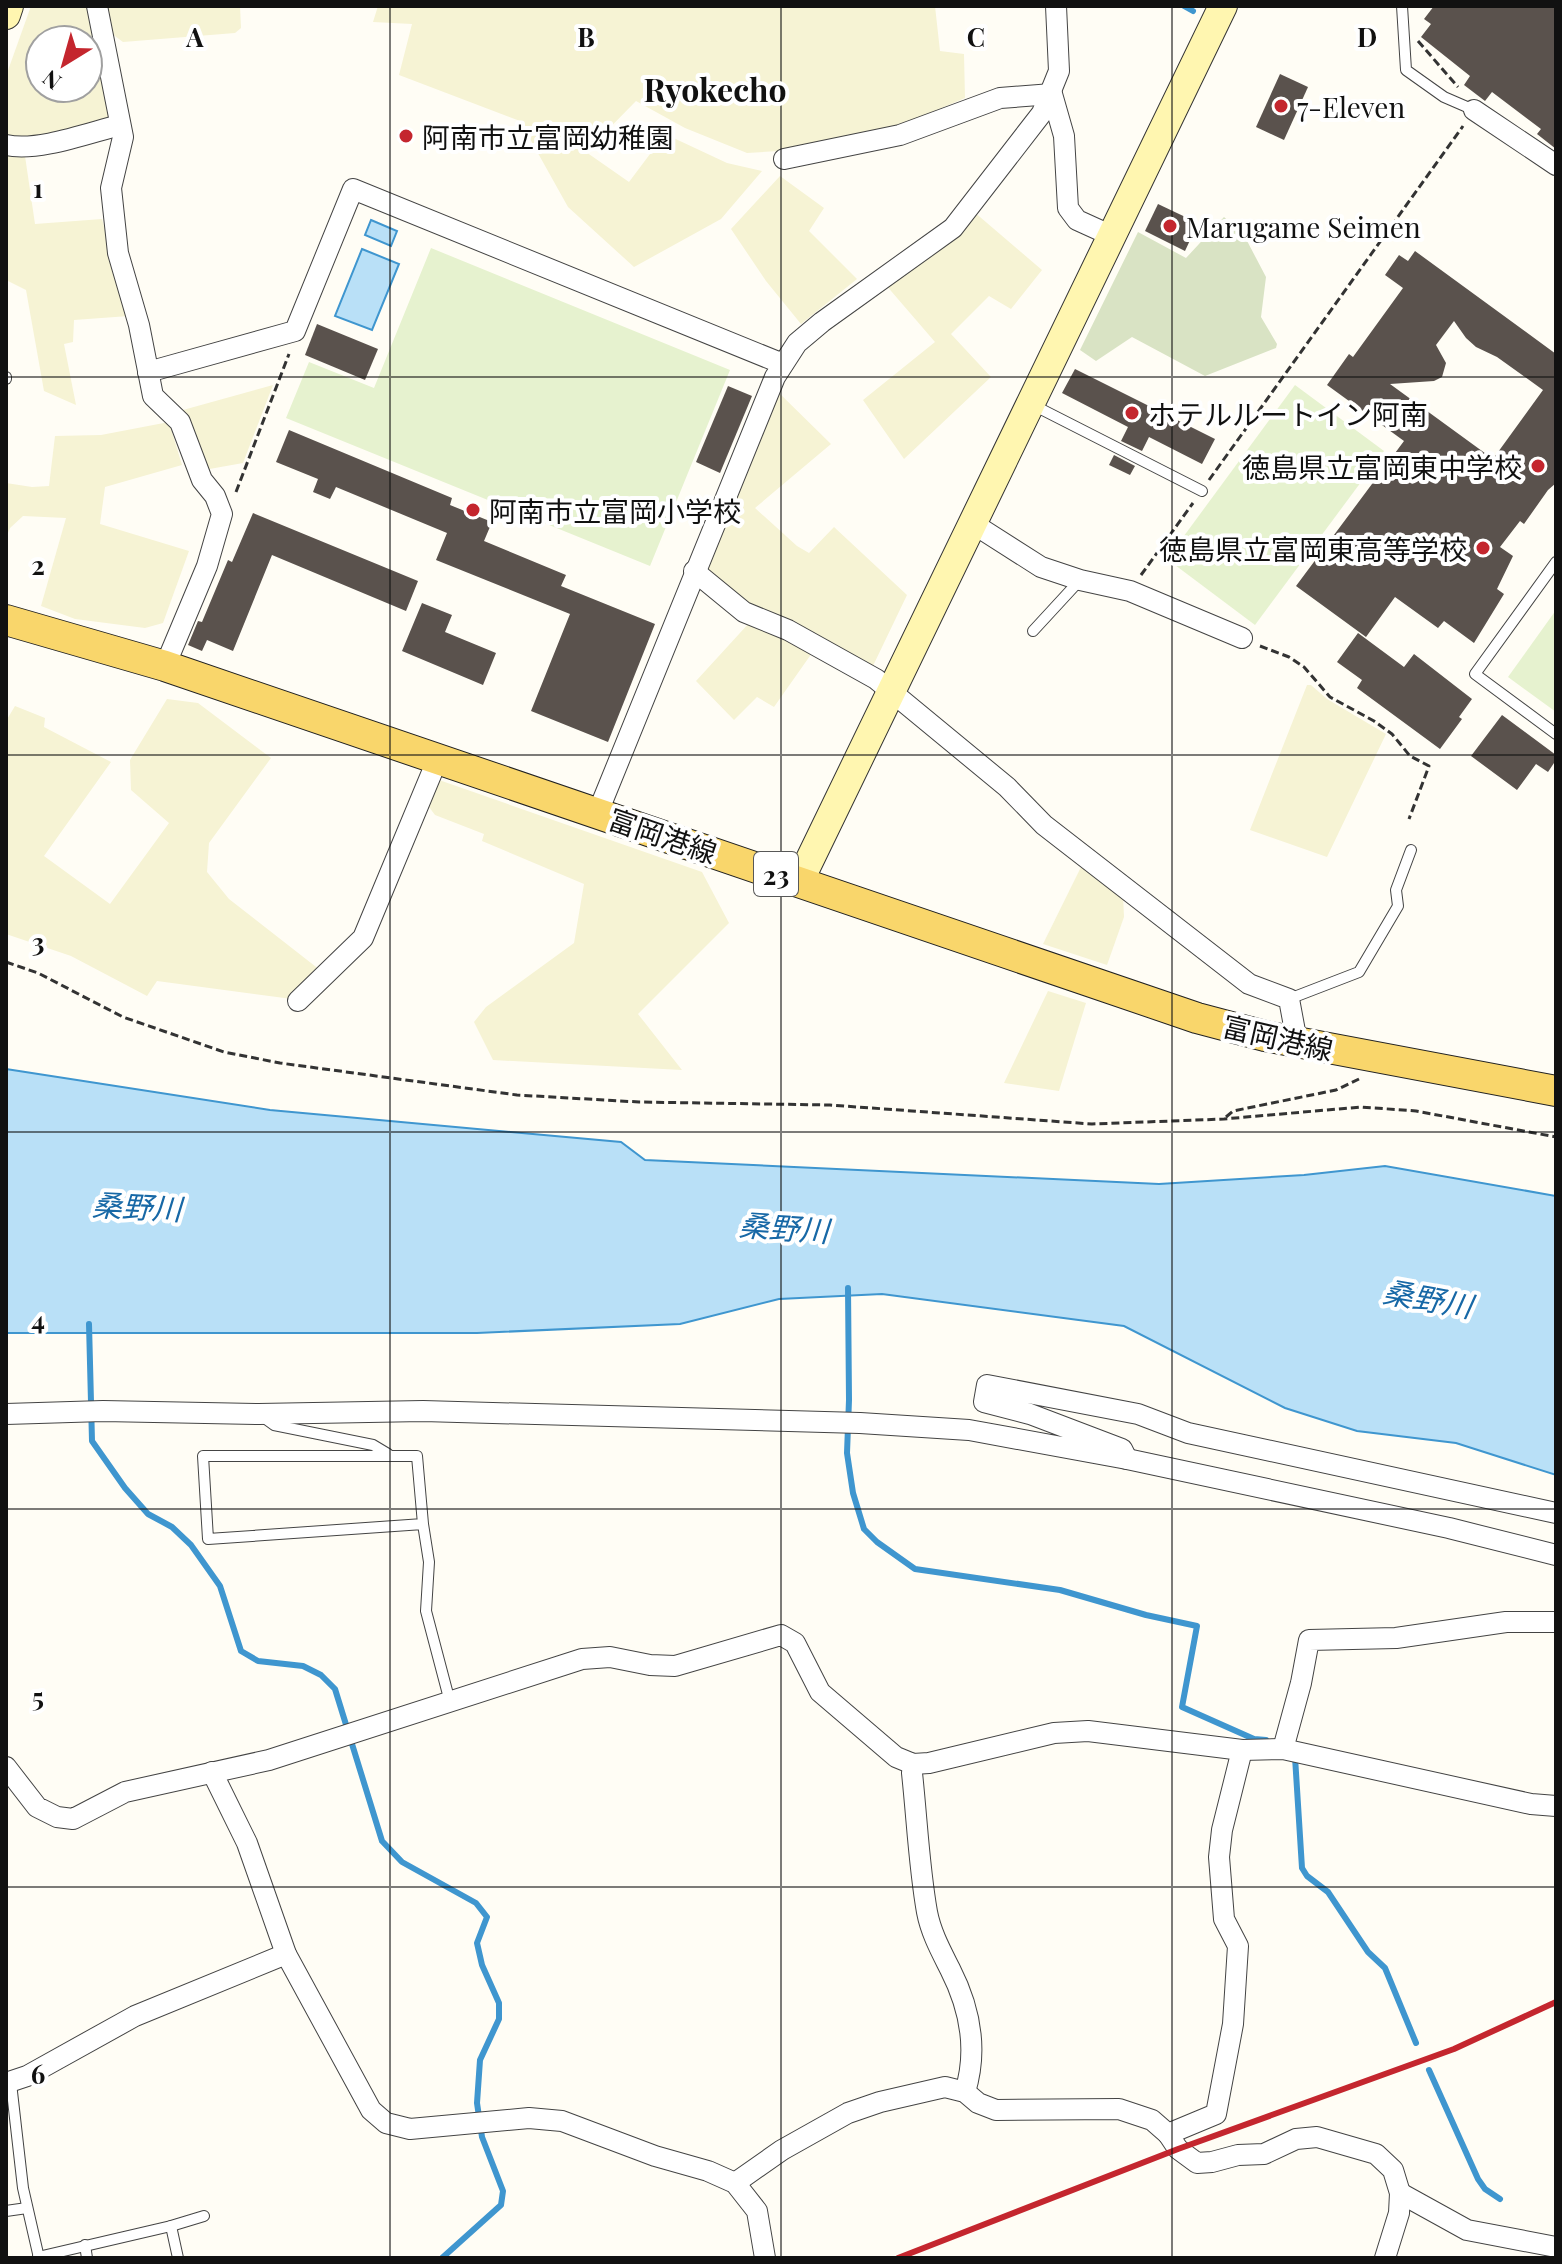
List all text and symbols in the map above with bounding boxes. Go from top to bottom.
text: A [185,19,204,54]
text: B [577,19,595,54]
text: C [967,19,985,54]
text: D [1357,19,1377,54]
north arrow [24,24,104,104]
text: N [36,64,67,98]
district label: Ryokecho [643,67,787,110]
place label: 7-Eleven [1297,88,1405,125]
marker: 7-Eleven [1272,97,1290,115]
place label: 阿南市立富岡幼稚園 [422,118,674,155]
marker: 阿南市立富岡幼稚園 [397,127,415,145]
text: 1 [33,170,43,205]
place label: Marugame Seimen [1186,208,1421,245]
marker: Marugame Seimen [1161,217,1179,235]
place label: ホテルルートイン阿南 [1148,395,1428,432]
marker: ホテルルートイン阿南 [1123,404,1141,422]
place label: 徳島県立富岡東中学校 [1242,448,1522,485]
marker: 徳島県立富岡東中学校 [1529,457,1547,475]
place label: 阿南市立富岡小学校 [489,492,741,529]
marker: 阿南市立富岡小学校 [464,501,482,519]
place label: 徳島県立富岡東高等学校 [1159,530,1467,567]
marker: 徳島県立富岡東高等学校 [1474,539,1492,557]
text: 2 [31,547,45,582]
street label: 富岡港線 [604,799,722,871]
road number: 23 [754,852,798,896]
text: 3 [32,924,44,959]
street label: 富岡港線 [1219,1006,1337,1068]
water label: 桑野川 [91,1184,186,1228]
water label: 桑野川 [738,1204,833,1250]
water label: 桑野川 [1380,1270,1479,1326]
text: 4 [31,1302,45,1337]
text: 5 [32,1679,44,1714]
text: 6 [31,2056,45,2091]

